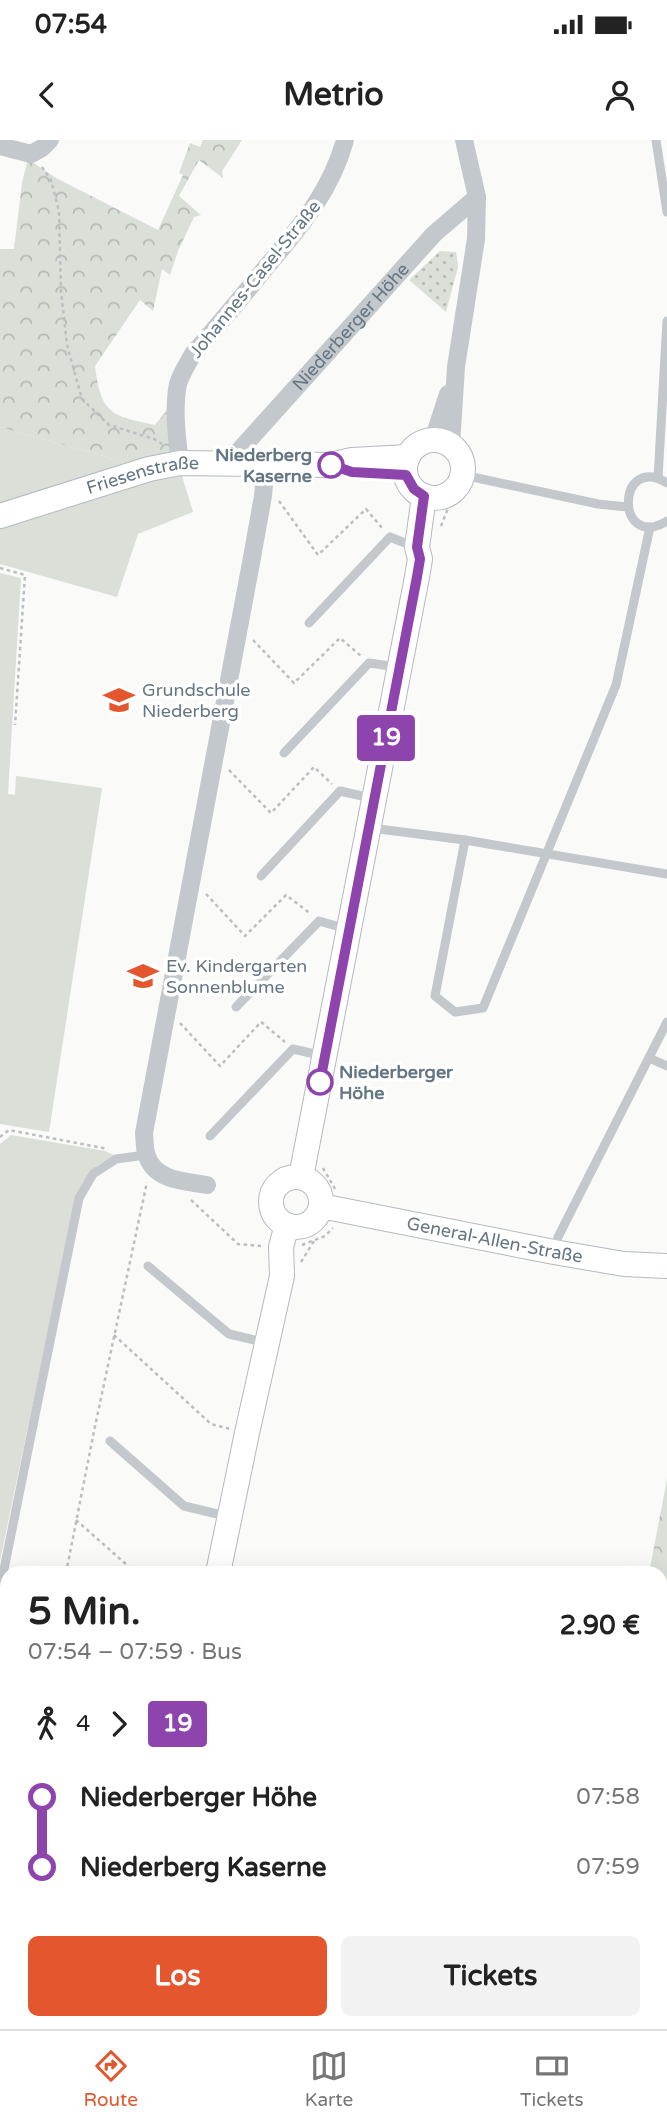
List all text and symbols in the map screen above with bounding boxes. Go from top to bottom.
text: 07:54 [35,9,107,40]
icon: back [28,76,66,114]
text: Metrio [283,76,384,114]
icon: person [601,76,639,114]
street label: Johannes-Casel-Straße [185,196,325,362]
street label: Niederberger Höhe [288,258,414,395]
place label: Niederberg Kaserne [215,444,312,487]
street label: Friesenstraße [84,452,199,499]
marker: Niederberg Kaserne [318,452,344,478]
place label: Grundschule Niederberg [142,679,251,722]
school or university icon: Grundschule Niederberg [102,683,136,717]
line badge: 19 [354,715,418,761]
text: 19 [371,723,401,752]
place label: Ev. Kindergarten Sonnenblume [166,955,307,998]
school or university icon: Ev. Kindergarten Sonnenblume [126,959,160,993]
place label: Niederberger Höhe [339,1061,454,1104]
marker: Niederberger Höhe [307,1069,333,1095]
street label: General-Allen-Straße [405,1212,584,1268]
text: 5 Min. [28,1589,141,1635]
text: 2.90 € [560,1610,640,1641]
text: 07:54 – 07:59 · Bus [28,1638,242,1666]
icon: walk [28,1705,66,1743]
icon: forward [100,1705,138,1743]
text: 19 [162,1709,193,1738]
text: 4 [76,1710,90,1738]
text: Niederberger Höhe [80,1782,317,1813]
text: 07:58 [576,1783,640,1811]
text: Niederberg Kaserne [80,1852,326,1883]
text: 07:59 [576,1853,640,1881]
button: Los [28,1936,327,2016]
button: Tickets [341,1936,640,2016]
tab: Route [83,2047,138,2111]
tab: Karte [305,2047,353,2111]
tab: Tickets [520,2047,584,2111]

